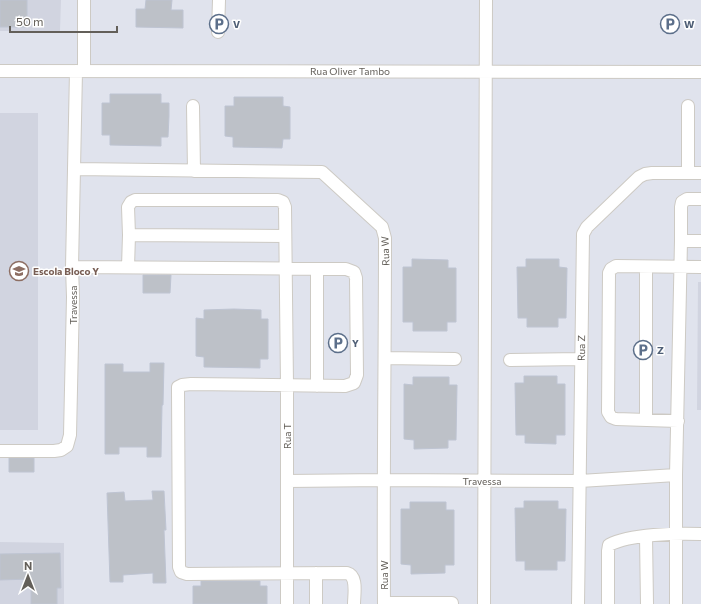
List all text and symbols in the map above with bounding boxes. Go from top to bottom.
scale bar [10,8,117,34]
parking icon: V [208,13,230,35]
parking icon: W [659,13,681,35]
text: 50 m [16,14,44,28]
place label: V [233,18,240,30]
place label: W [684,18,695,30]
street label: Rua Oliver Tambo [310,65,390,77]
street label: Rua W [378,236,392,266]
school or university icon: Escola Bloco Y [8,260,30,282]
place label: Escola Bloco Y [33,265,99,277]
street label: Travessa [67,285,79,325]
parking icon: Y [327,332,349,354]
street label: Rua Z [575,335,587,361]
place label: Y [352,337,359,349]
parking icon: Z [632,339,654,361]
place label: Z [657,344,664,356]
street label: Rua T [281,423,293,449]
street label: Travessa [462,475,502,487]
north arrow [8,556,48,596]
text: N [24,559,32,572]
street label: Rua W [378,560,390,590]

